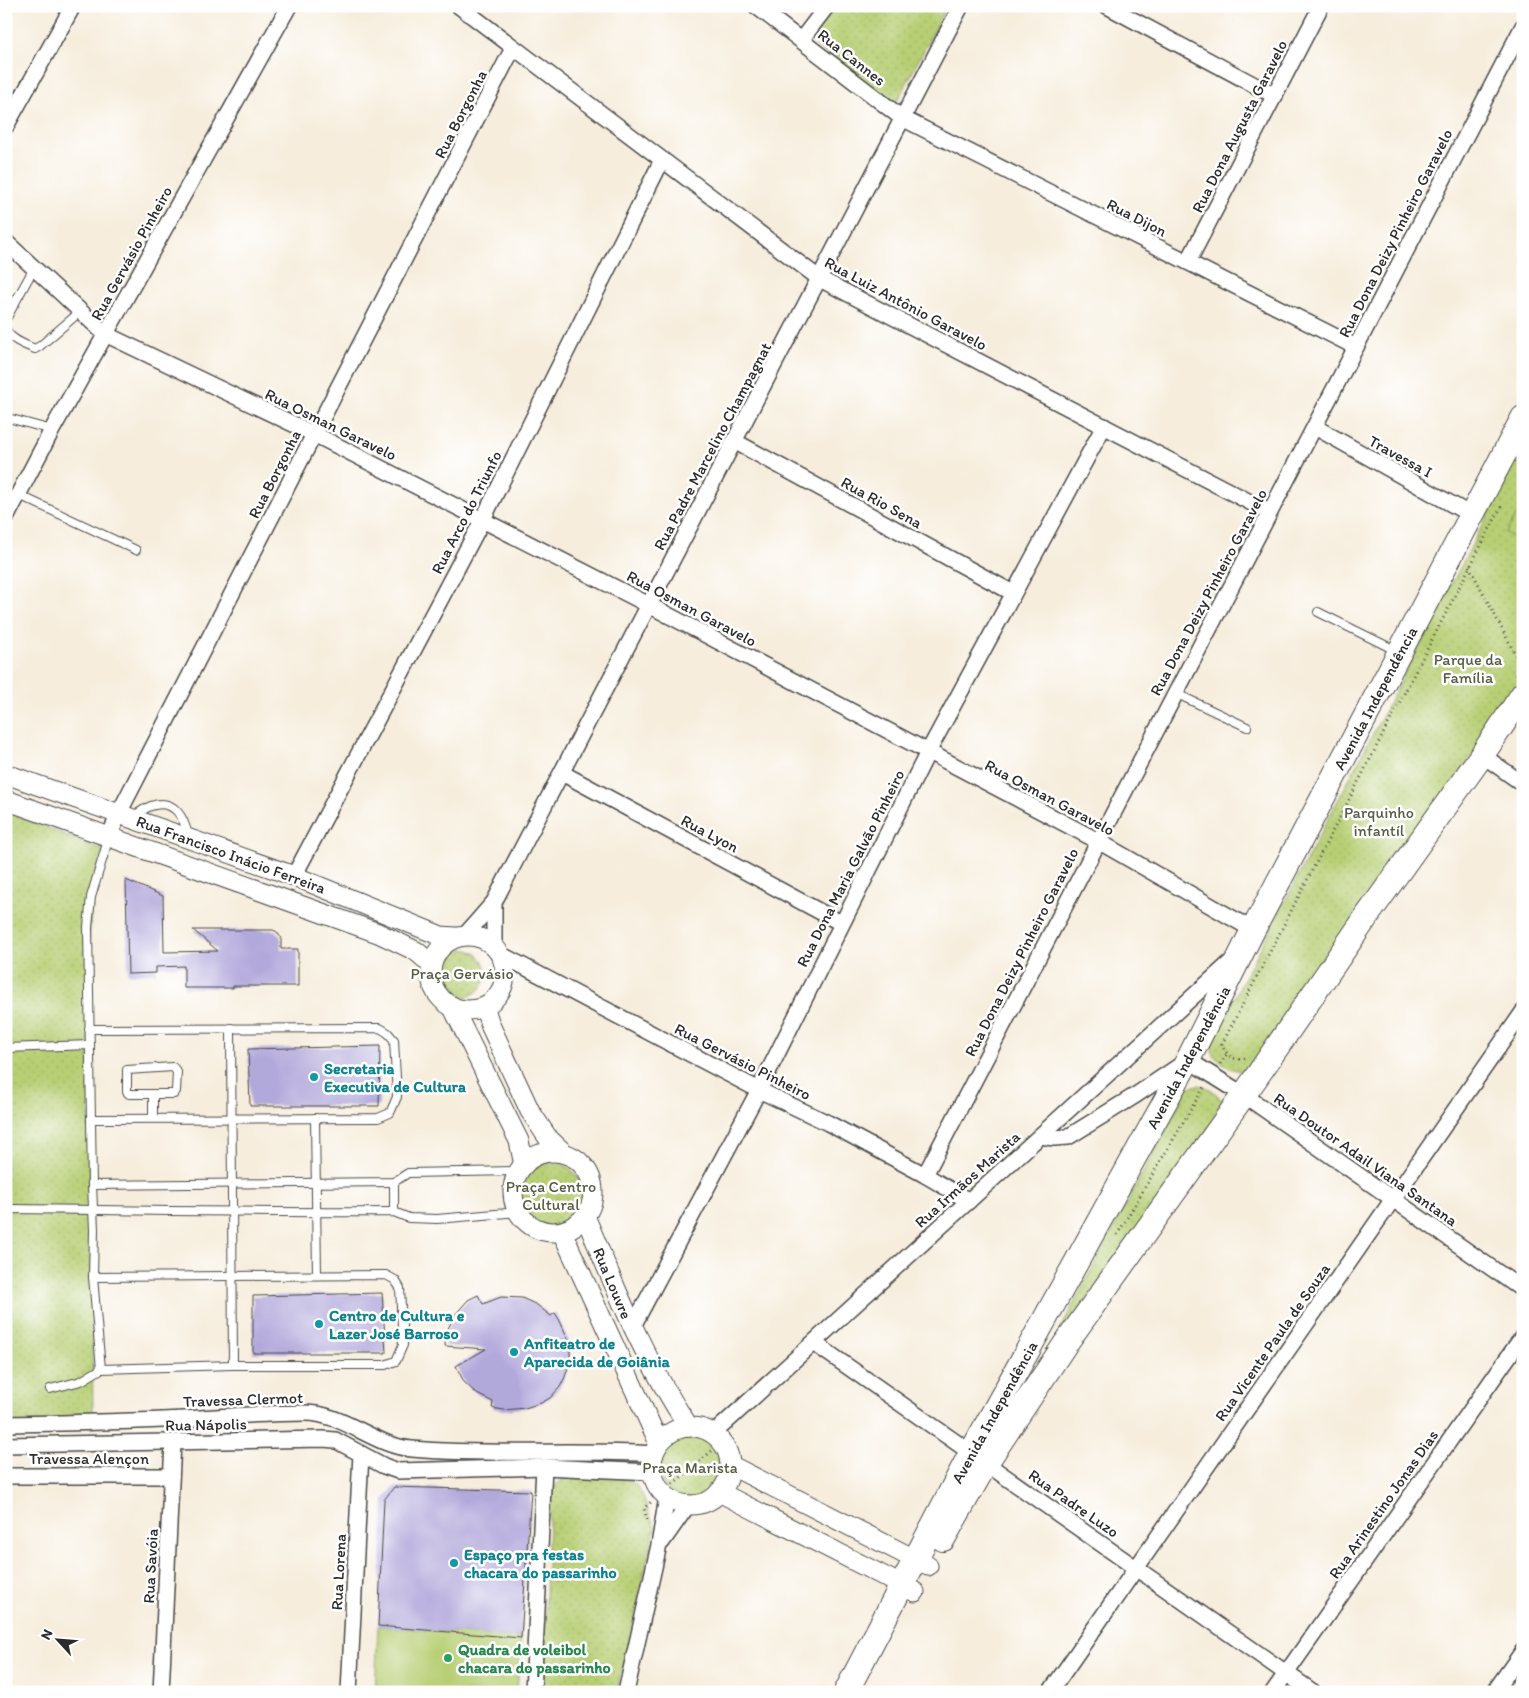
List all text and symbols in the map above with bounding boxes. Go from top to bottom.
street label: Rua Cannes [814,25,889,90]
street label: Rua Dona Augusta Garavelo [1188,37,1291,216]
street label: Rua Borgonha [430,67,491,162]
street label: Rua Dona Deizy Pinheiro Garavelo [1334,126,1456,341]
street label: Rua Gervásio Pinheiro [87,183,176,324]
street label: Rua Dijon [1104,194,1170,241]
street label: Rua Luiz Antônio Garavelo [821,252,990,354]
street label: Rua Padre Marcelino Champagnat [650,339,775,553]
street label: Rua Osman Garavelo [262,384,400,465]
street label: Rua Borgonha [244,427,305,522]
street label: Travessa I [1366,431,1436,482]
street label: Rua Arco do Triunfo [427,447,506,577]
street label: Rua Rio Sena [838,472,926,533]
street label: Rua Dona Deizy Pinheiro Garavelo [1146,486,1271,699]
street label: Rua Osman Garavelo [624,566,760,651]
street label: Avenida Independência [1330,623,1422,773]
park label: Parque da Família [1434,650,1503,687]
street label: Rua Osman Garavelo [982,755,1118,840]
street label: Rua Dona Maria Galvão Pinheiro [792,766,909,970]
park label: Parquinho infantíl [1344,803,1414,840]
street label: Rua Lyon [678,810,742,857]
street label: Rua Francisco Inácio Ferreira [134,811,328,898]
street label: Rua Dona Deizy Pinheiro Garavelo [960,845,1082,1060]
park label: Praça Gervásio [410,964,514,983]
street label: Avenida Independência [1143,982,1235,1132]
street label: Rua Gervásio Pinheiro [671,1019,814,1104]
place label: Secretaria Executiva de Cultura [324,1059,466,1096]
marker: Secretaria Executiva de Cultura [308,1071,320,1083]
street label: Rua Doutor Adail Viana Santana [1270,1089,1462,1231]
street label: Rua Irmãos Marista [911,1127,1024,1232]
park label: Praça Centro Cultural [506,1177,596,1214]
street label: Rua Louvre [589,1245,636,1322]
street label: Rua Vicente Paula de Souza [1211,1259,1335,1425]
place label: Centro de Cultura e Lazer José Barroso [329,1306,465,1343]
marker: Centro de Cultura e Lazer José Barroso [313,1318,325,1330]
place label: Anfiteatro de Aparecida de Goiânia [523,1334,671,1372]
street label: Avenida Independência [947,1337,1042,1487]
marker: Anfiteatro de Aparecida de Goiânia [508,1346,520,1358]
street label: Travessa Clermot [183,1388,303,1411]
street label: Rua Nápolis [165,1414,247,1435]
street label: Rua Arinestino Jonas Dias [1325,1426,1442,1582]
street label: Travessa Alençon [29,1449,149,1468]
park label: Praça Marista [642,1458,738,1477]
street label: Rua Padre Luzo [1025,1465,1123,1542]
street label: Rua Savóia [139,1528,162,1604]
street label: Rua Lorena [327,1533,350,1611]
place label: Espaço pra festas chacara do passarinho [464,1545,617,1583]
marker: Espaço pra festas chacara do passarinho [448,1557,460,1569]
north arrow [32,1616,82,1666]
text: N [37,1627,56,1642]
place label: Quadra de voleibol chacara do passarinho [458,1640,611,1678]
marker: Quadra de voleibol chacara do passarinho [442,1652,454,1664]

